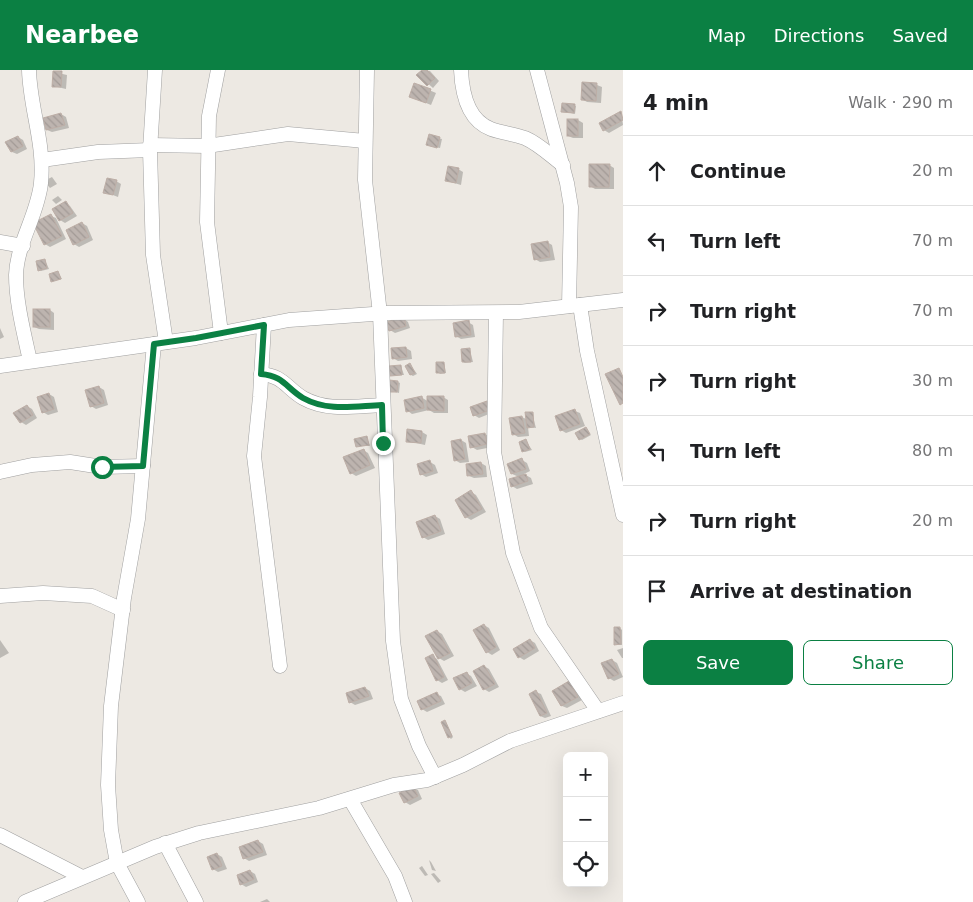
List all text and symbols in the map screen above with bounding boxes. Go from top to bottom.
text: Nearbee [25,21,139,49]
text: Map [708,25,746,46]
text: Directions [774,25,864,46]
text: Saved [892,25,948,46]
text: 4 min [643,91,709,115]
text: Walk · 290 m [848,93,953,112]
icon: ahead [643,157,671,185]
text: Continue [690,160,786,182]
text: 20 m [912,161,953,180]
icon: left [643,227,671,255]
text: Turn left [690,230,781,252]
text: 70 m [912,231,953,250]
icon: right [643,297,671,325]
text: Turn right [690,300,796,322]
text: 70 m [912,301,953,320]
icon: right [643,367,671,395]
text: Turn right [690,370,796,392]
text: 30 m [912,371,953,390]
route end [372,432,395,455]
icon: left [643,437,671,465]
text: Turn left [690,440,781,462]
text: 80 m [912,441,953,460]
route start [91,456,114,479]
icon: right [643,507,671,535]
text: Turn right [690,510,796,532]
text: 20 m [912,511,953,530]
icon: arrive [643,577,671,605]
text: Arrive at destination [690,580,912,602]
button: Save [643,640,793,685]
button: Share [803,640,953,685]
map controls [563,752,608,887]
button: + [563,752,608,797]
button: − [563,797,608,842]
button: locate [563,842,608,887]

